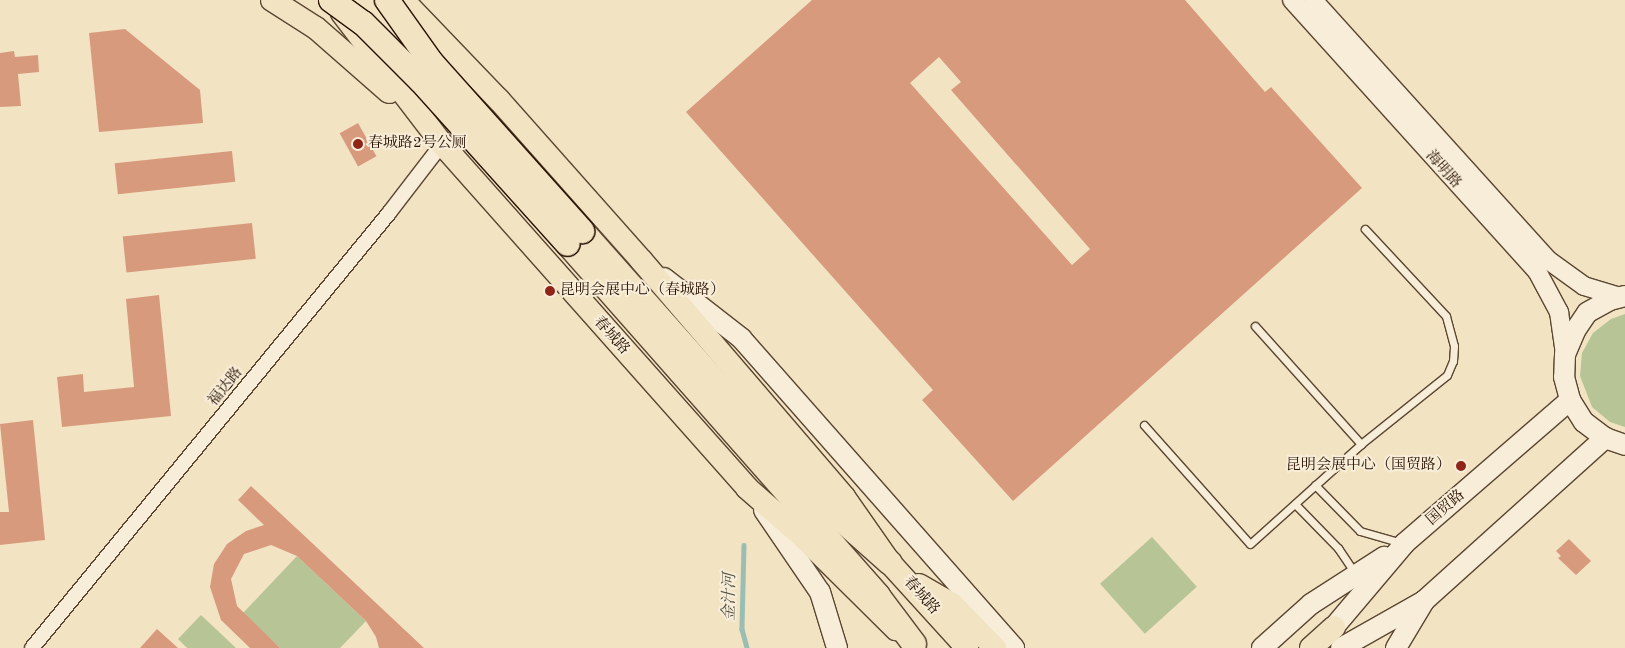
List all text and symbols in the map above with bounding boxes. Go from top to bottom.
place label: 春城路2号公厕 [368,135,467,153]
marker: 春城路2号公厕 [352,138,364,150]
street label: 海明路 [1421,147,1465,193]
place label: 昆明会展中心（春城路） [560,282,725,300]
marker: 昆明会展中心（春城路） [544,285,556,297]
street label: 春城路 [589,313,633,359]
street label: 福达路 [205,364,247,410]
place label: 昆明会展中心（国贸路） [1286,457,1451,475]
marker: 昆明会展中心（国贸路） [1455,460,1467,472]
street label: 国贸路 [1423,486,1469,530]
water label: 金汁河 [720,573,740,621]
street label: 春城路 [899,573,943,619]

